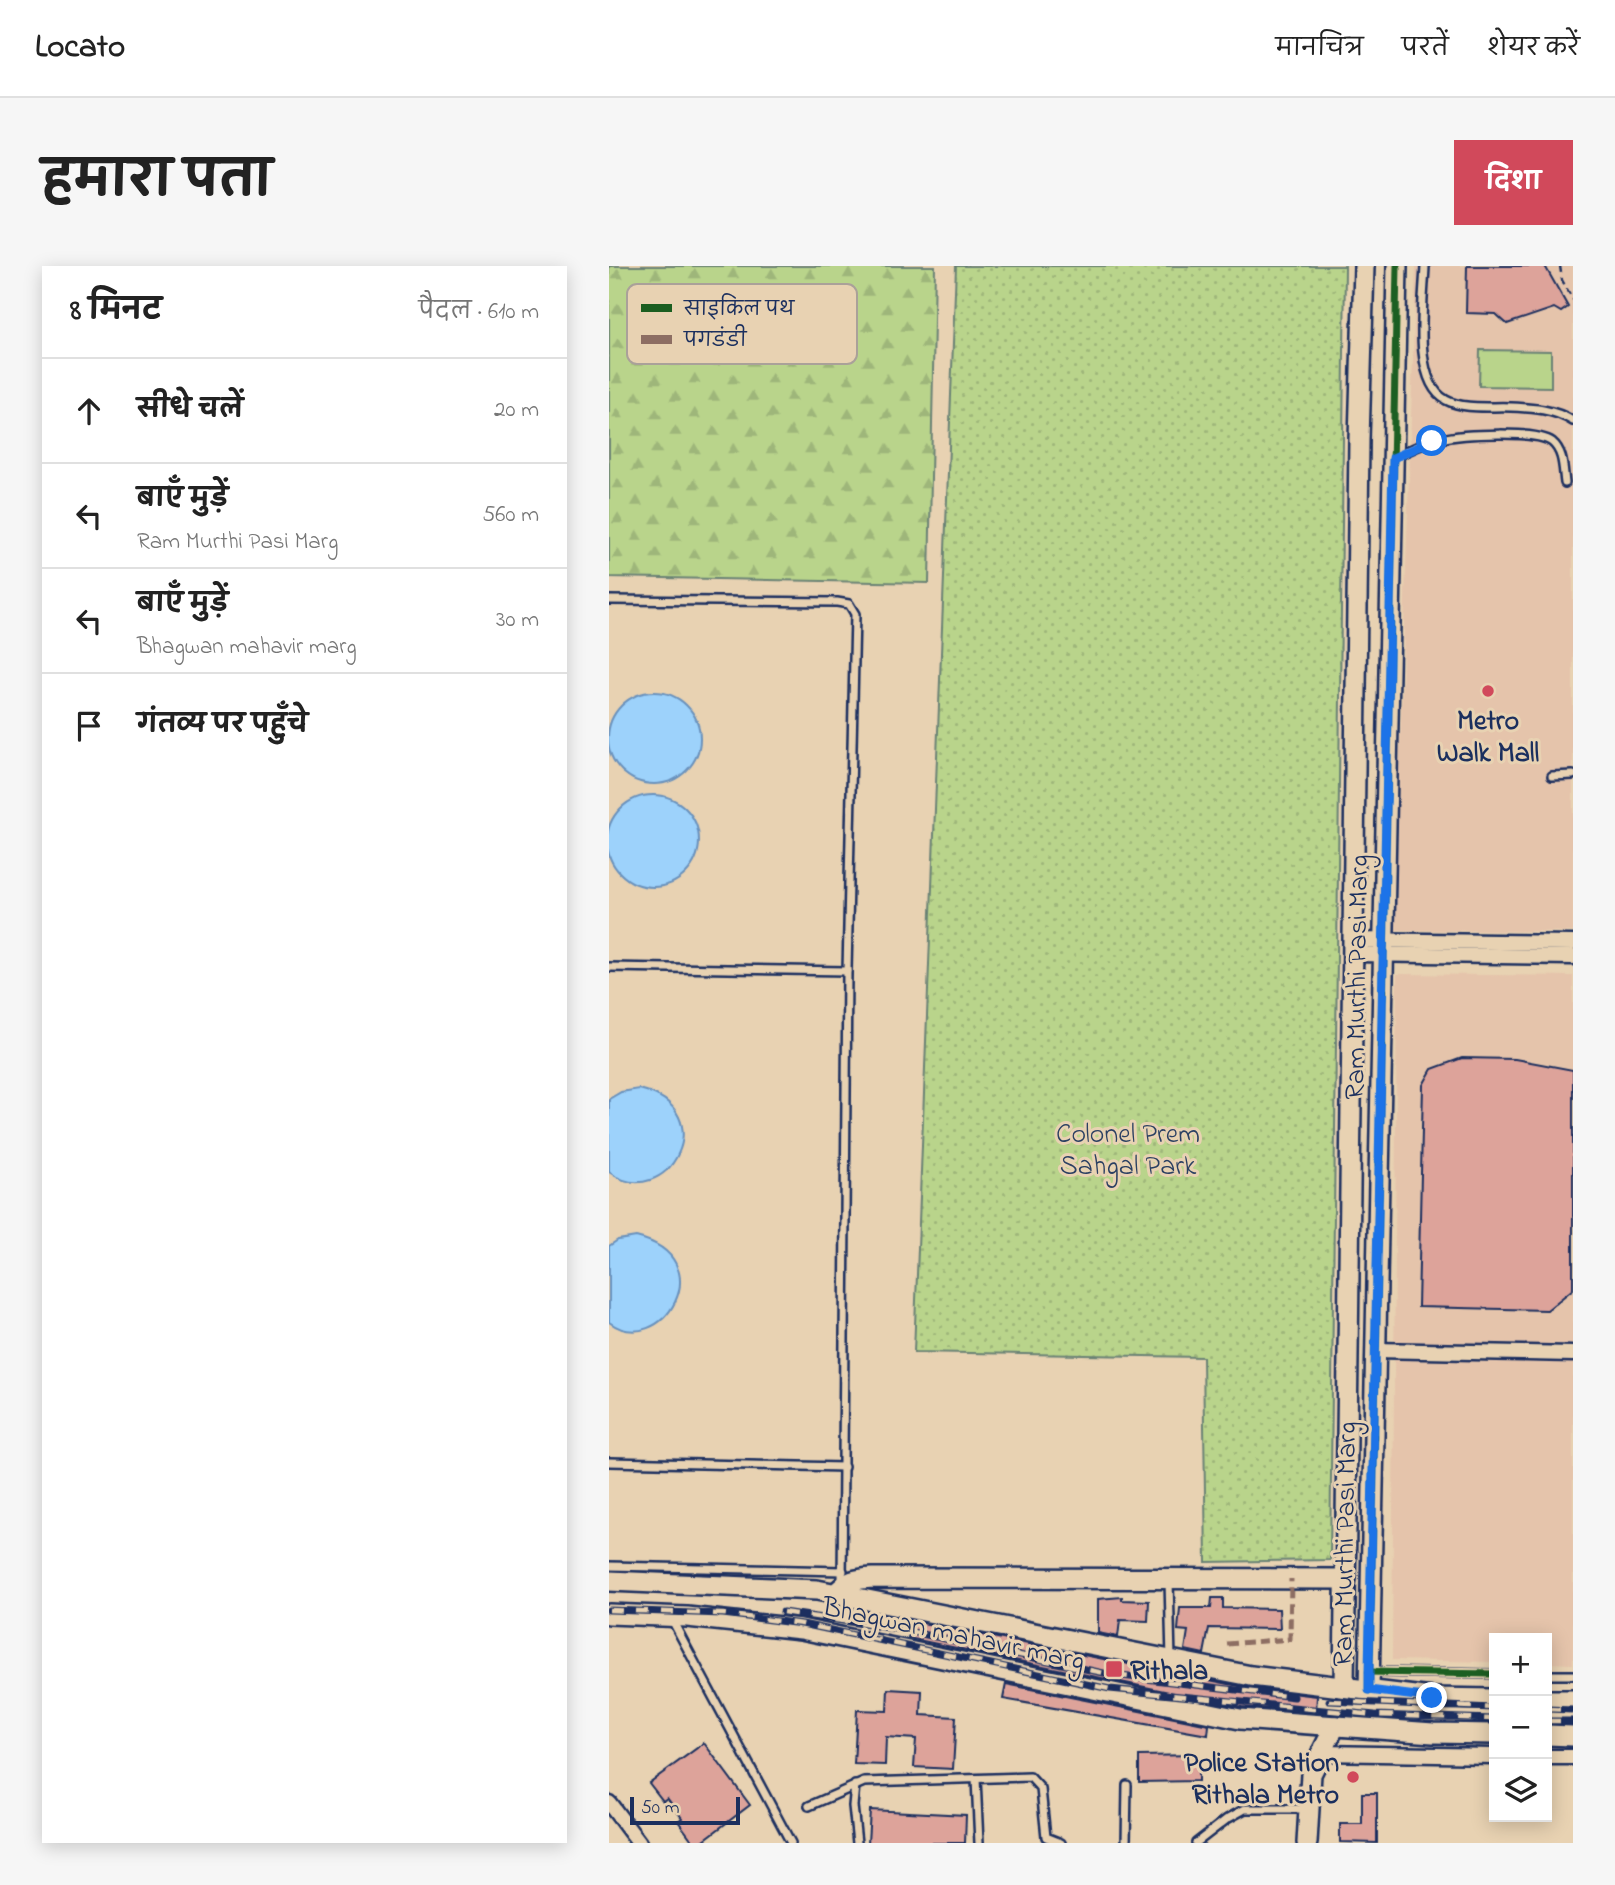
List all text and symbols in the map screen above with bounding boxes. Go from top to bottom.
text: Locato [35,24,125,72]
text: मानचित्र [1276,32,1364,67]
text: परतें [1402,32,1449,67]
text: शेयर करें [1487,32,1580,67]
button: दिशा [1454,140,1573,225]
text: हमारा पता [42,147,272,219]
legend [627,284,857,364]
text: 8 मिनट [70,290,162,334]
text: साइकिल पथ [683,293,796,324]
text: पैदल · 610 m [418,296,539,329]
text: पगडंडी [683,324,748,355]
icon: ahead [70,392,108,430]
text: सीधे चलें [137,392,243,430]
text: 20 m [494,394,539,427]
route start [1416,425,1447,456]
text: बाएँ मुड़ें [137,481,228,519]
icon: left [70,497,108,535]
text: 560 m [482,499,539,532]
text: Ram Murthi Pasi Marg [137,526,338,559]
text: बाएँ मुड़ें [137,586,228,624]
icon: left [70,602,108,640]
text: 30 m [496,604,539,637]
text: Bhagwan mahavir marg [137,631,357,664]
marker: Metro Walk Mall [1480,683,1496,699]
place label: Metro Walk Mall [1437,702,1539,775]
icon: arrive [70,707,108,745]
text: गंतव्य पर पहुँचे [137,707,308,745]
street label: Ram Murthi Pasi Marg [1336,854,1381,1100]
park label: Colonel Prem Sahgal Park [1056,1115,1200,1188]
street label: Ram Murthi Pasi Marg [1324,1421,1369,1667]
street label: Bhagwan mahavir marg [817,1587,1088,1683]
map controls [1489,1633,1552,1822]
button: + [1489,1633,1552,1696]
place label: Rithala [1130,1652,1208,1693]
marker: Rithala [1104,1659,1124,1679]
route end [1416,1682,1447,1713]
button: − [1489,1696,1552,1759]
place label: Police Station Rithala Metro [1184,1744,1339,1817]
button: layers [1489,1759,1552,1822]
marker: Police Station Rithala Metro [1345,1769,1361,1785]
scale bar [630,1794,740,1826]
text: 50 m [641,1795,680,1822]

